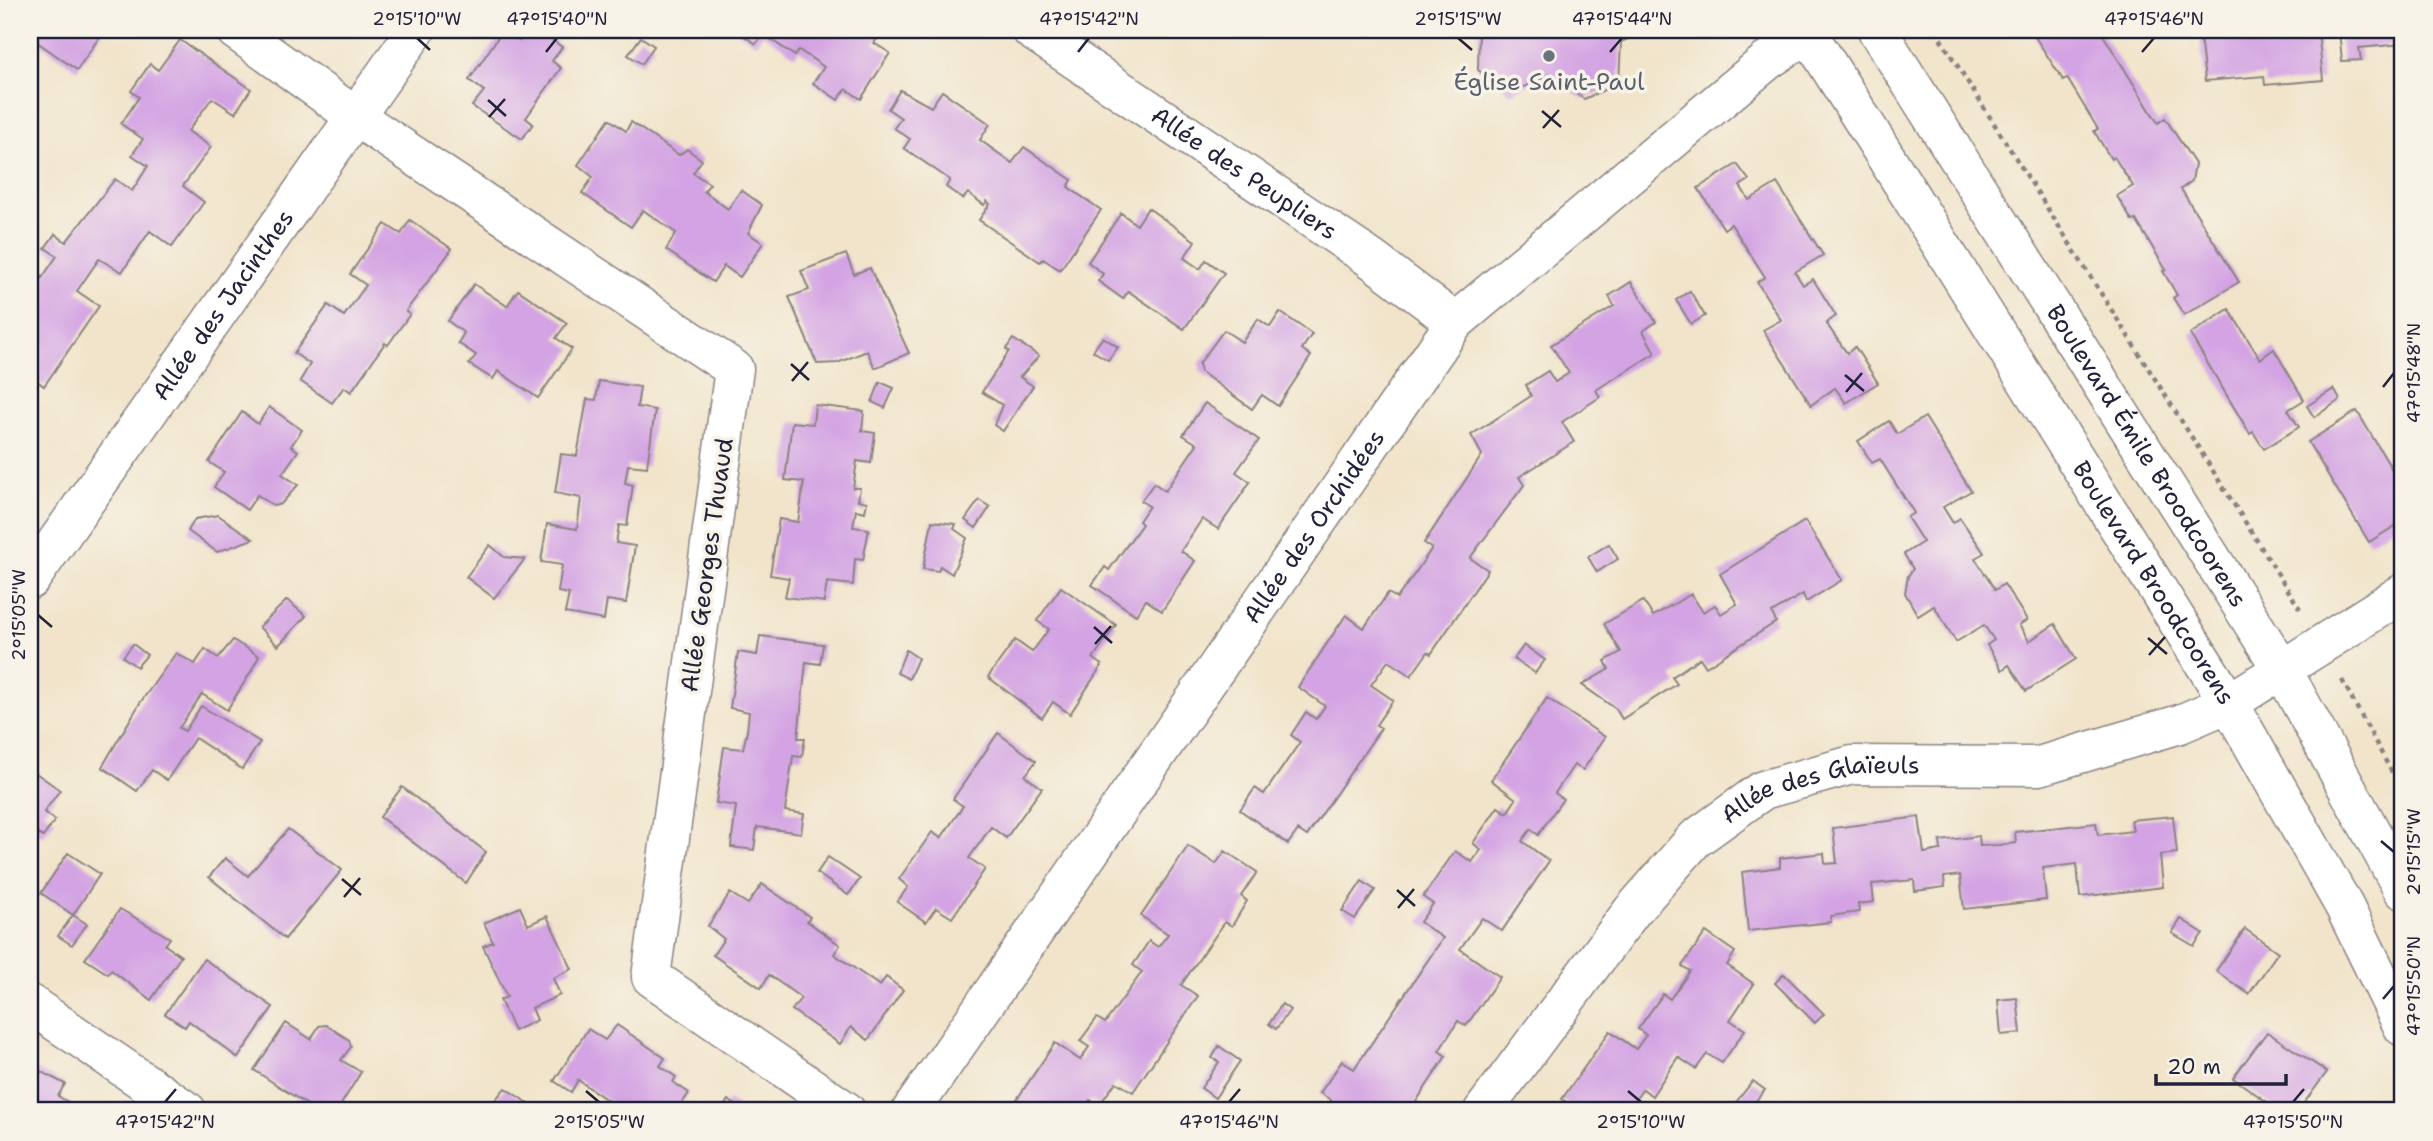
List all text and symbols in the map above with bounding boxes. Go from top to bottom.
text: 2°15'10"W [372,7,462,31]
text: 47°15'40"N [506,7,608,31]
text: 47°15'42"N [1039,7,1139,31]
text: 2°15'15"W [1414,7,1502,31]
text: 47°15'44"N [1572,7,1672,31]
text: 47°15'46"N [2104,7,2204,31]
marker: Église Saint-Paul [1541,48,1557,64]
place label: Église Saint-Paul [1453,66,1645,98]
street label: Allée des Peupliers [1145,99,1343,247]
street label: Allée des Jacinthes [145,203,301,407]
street label: Boulevard Émile Broodcoorens [2039,298,2254,613]
text: 47°15'48"N [2402,323,2426,423]
street label: Allée des Orchidées [1236,423,1392,630]
street label: Allée Georges Thuaud [673,436,741,694]
street label: Boulevard Broodcoorens [2065,455,2242,711]
text: 2°15'05"W [7,569,31,661]
street label: Allée des Glaïeuls [1715,749,1920,831]
text: 2°15'15"W [2402,808,2426,896]
text: 47°15'50"N [2402,936,2426,1036]
scale bar [2156,1043,2286,1087]
text: 20 m [2167,1053,2221,1081]
text: 47°15'42"N [115,1110,215,1134]
text: 2°15'05"W [553,1110,645,1134]
text: 47°15'46"N [1179,1110,1279,1134]
text: 2°15'10"W [1596,1110,1686,1134]
text: 47°15'50"N [2243,1110,2343,1134]

